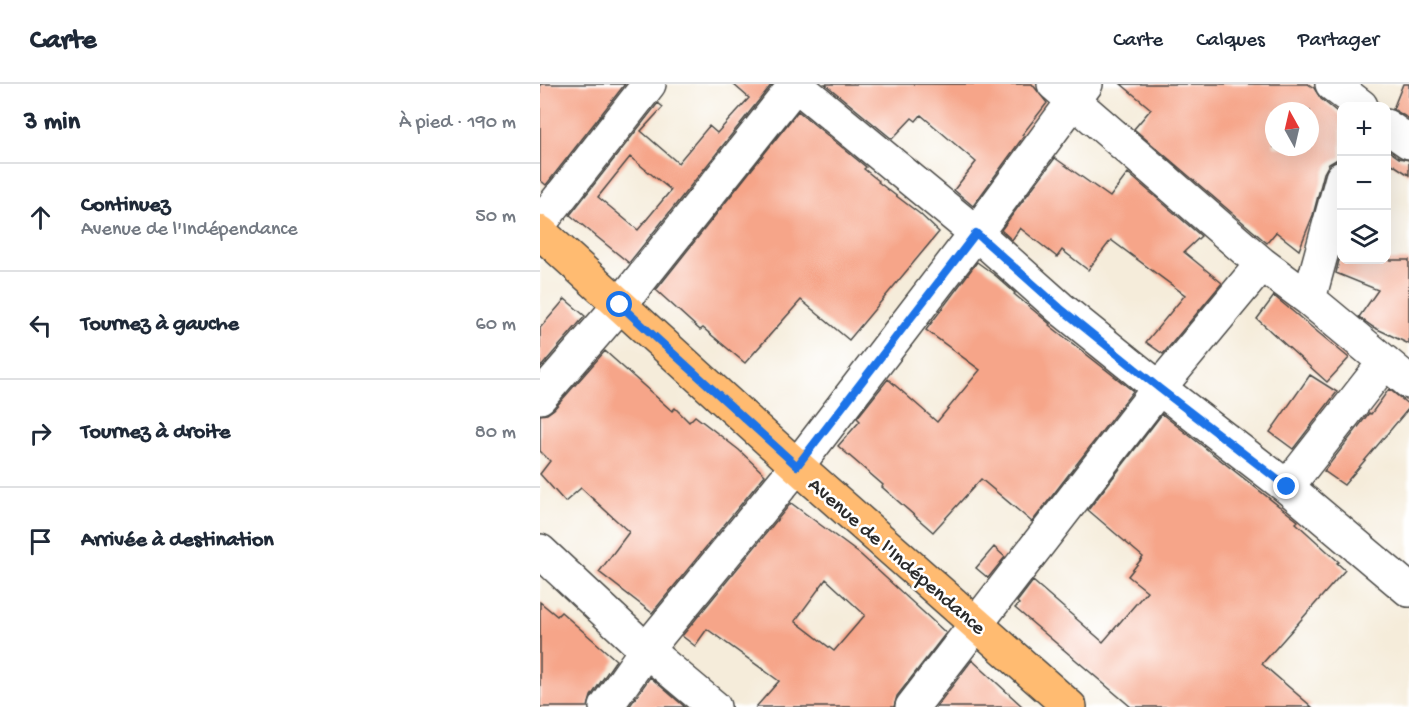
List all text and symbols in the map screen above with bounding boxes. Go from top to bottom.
text: Carte [30,25,97,58]
text: Carte [1113,29,1163,54]
text: Calques [1196,29,1265,54]
text: Partager [1298,29,1379,54]
north arrow [1265,102,1319,156]
map controls [1337,102,1391,264]
button: + [1337,102,1391,156]
text: 3 min [24,108,80,139]
text: À pied · 190 m [399,112,516,135]
button: − [1337,156,1391,210]
text: Continuez [81,193,170,219]
icon: ahead [24,201,57,234]
text: 50 m [475,206,516,229]
button: layers [1337,210,1391,264]
text: Avenue de l'Indépendance [81,219,298,242]
route start [606,291,632,317]
icon: left [24,309,57,342]
text: Tournez à gauche [81,312,239,338]
text: 60 m [476,314,516,337]
icon: right [24,417,57,450]
text: Tournez à droite [81,420,230,446]
text: 80 m [475,422,516,445]
route end [1273,473,1299,499]
street label: Avenue de l'Indépendance [802,474,991,642]
icon: arrive [24,525,57,558]
text: Arrivée à destination [81,528,274,554]

